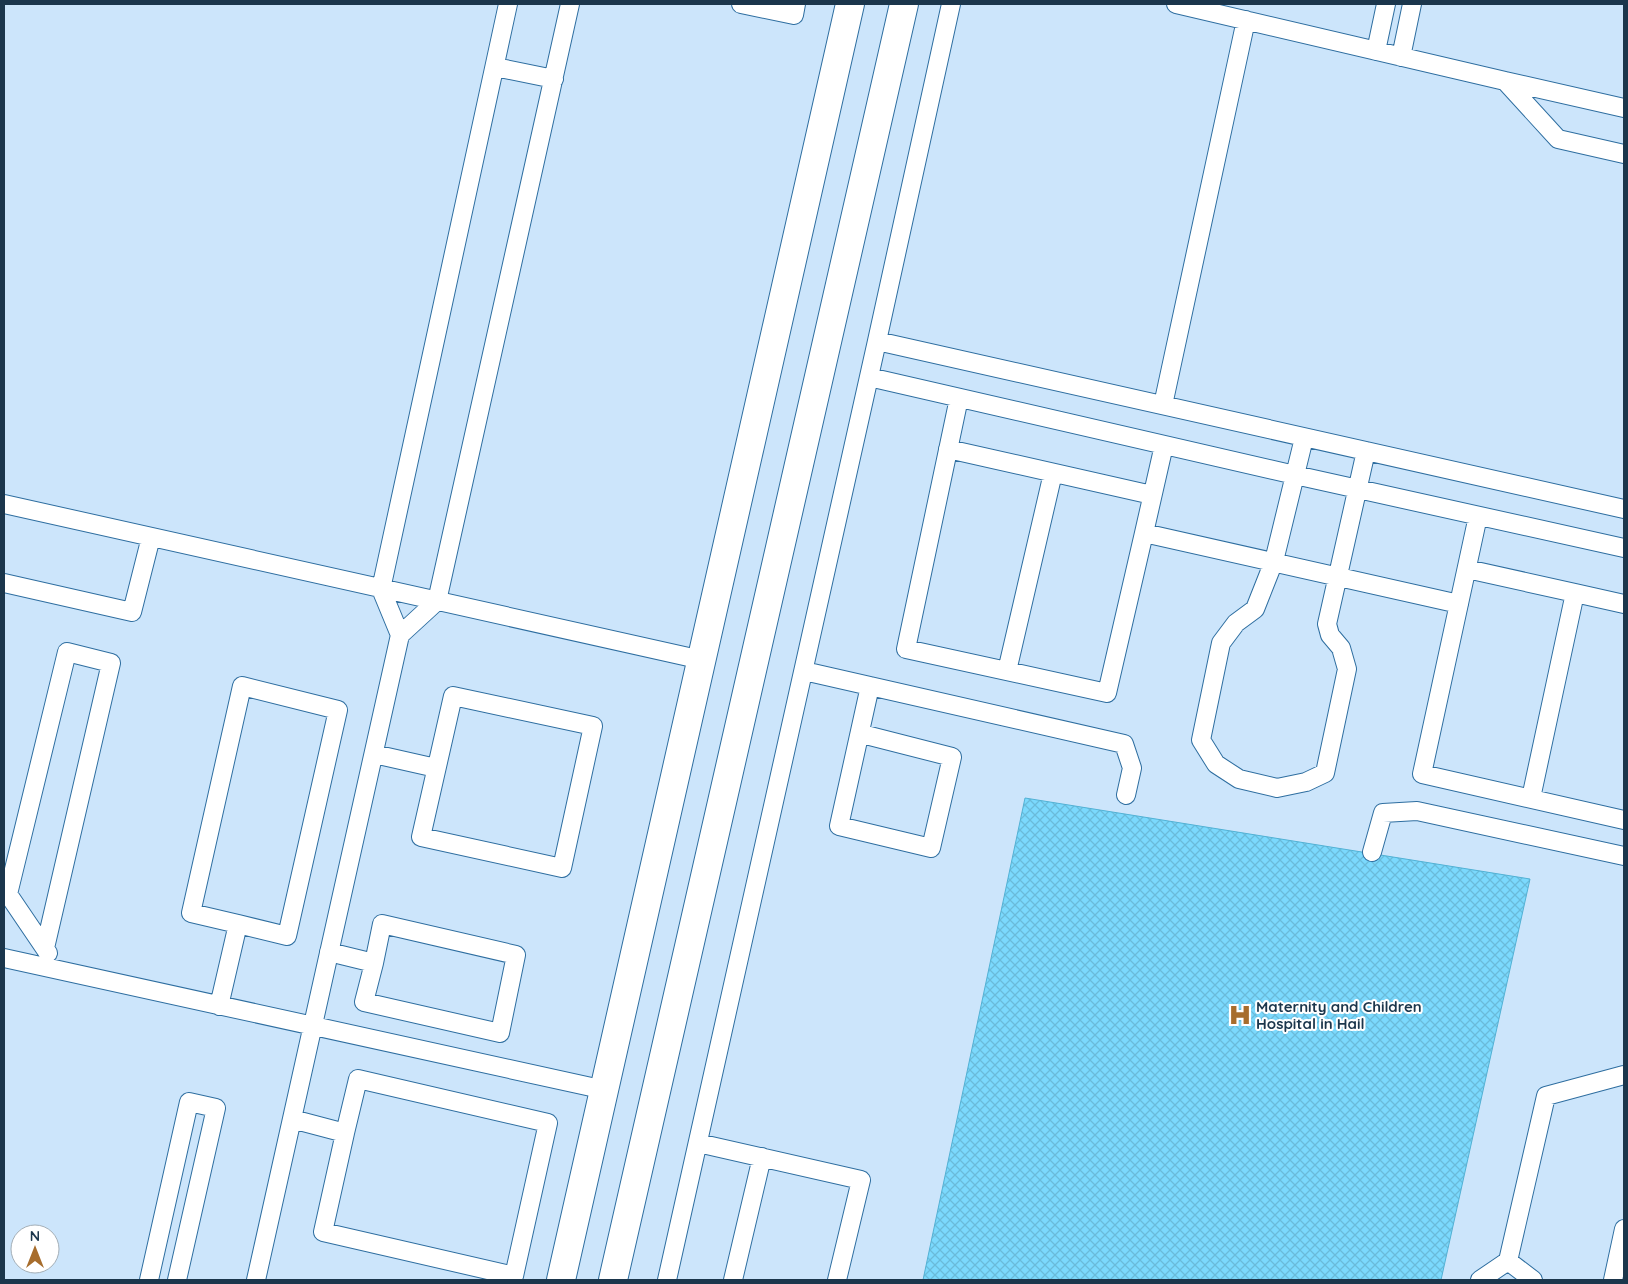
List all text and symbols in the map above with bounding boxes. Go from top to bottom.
place label: Maternity and Children Hospital in Hail [1256,997,1422,1033]
hospital icon: Maternity and Children Hospital in Hail [1227,1002,1253,1028]
north arrow [10,1224,60,1274]
text: N [30,1227,40,1245]

